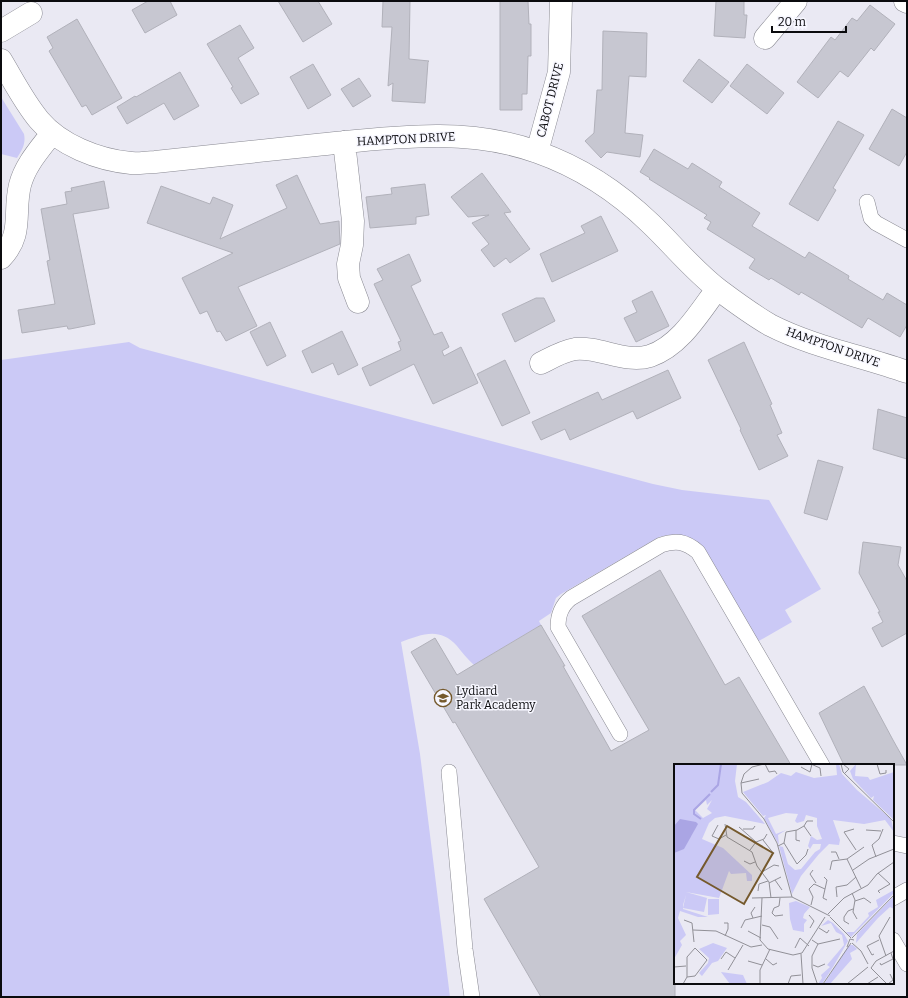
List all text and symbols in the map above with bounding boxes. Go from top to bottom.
scale bar [772,8,846,34]
text: 20 m [778,15,807,29]
street label: CABOT DRIVE [534,61,566,139]
street label: HAMPTON DRIVE [356,129,456,149]
street label: HAMPTON DRIVE [784,324,882,370]
place label: Lydiard Park Academy [456,684,536,712]
school or university icon: Lydiard Park Academy [433,688,453,708]
inset map [674,764,894,984]

